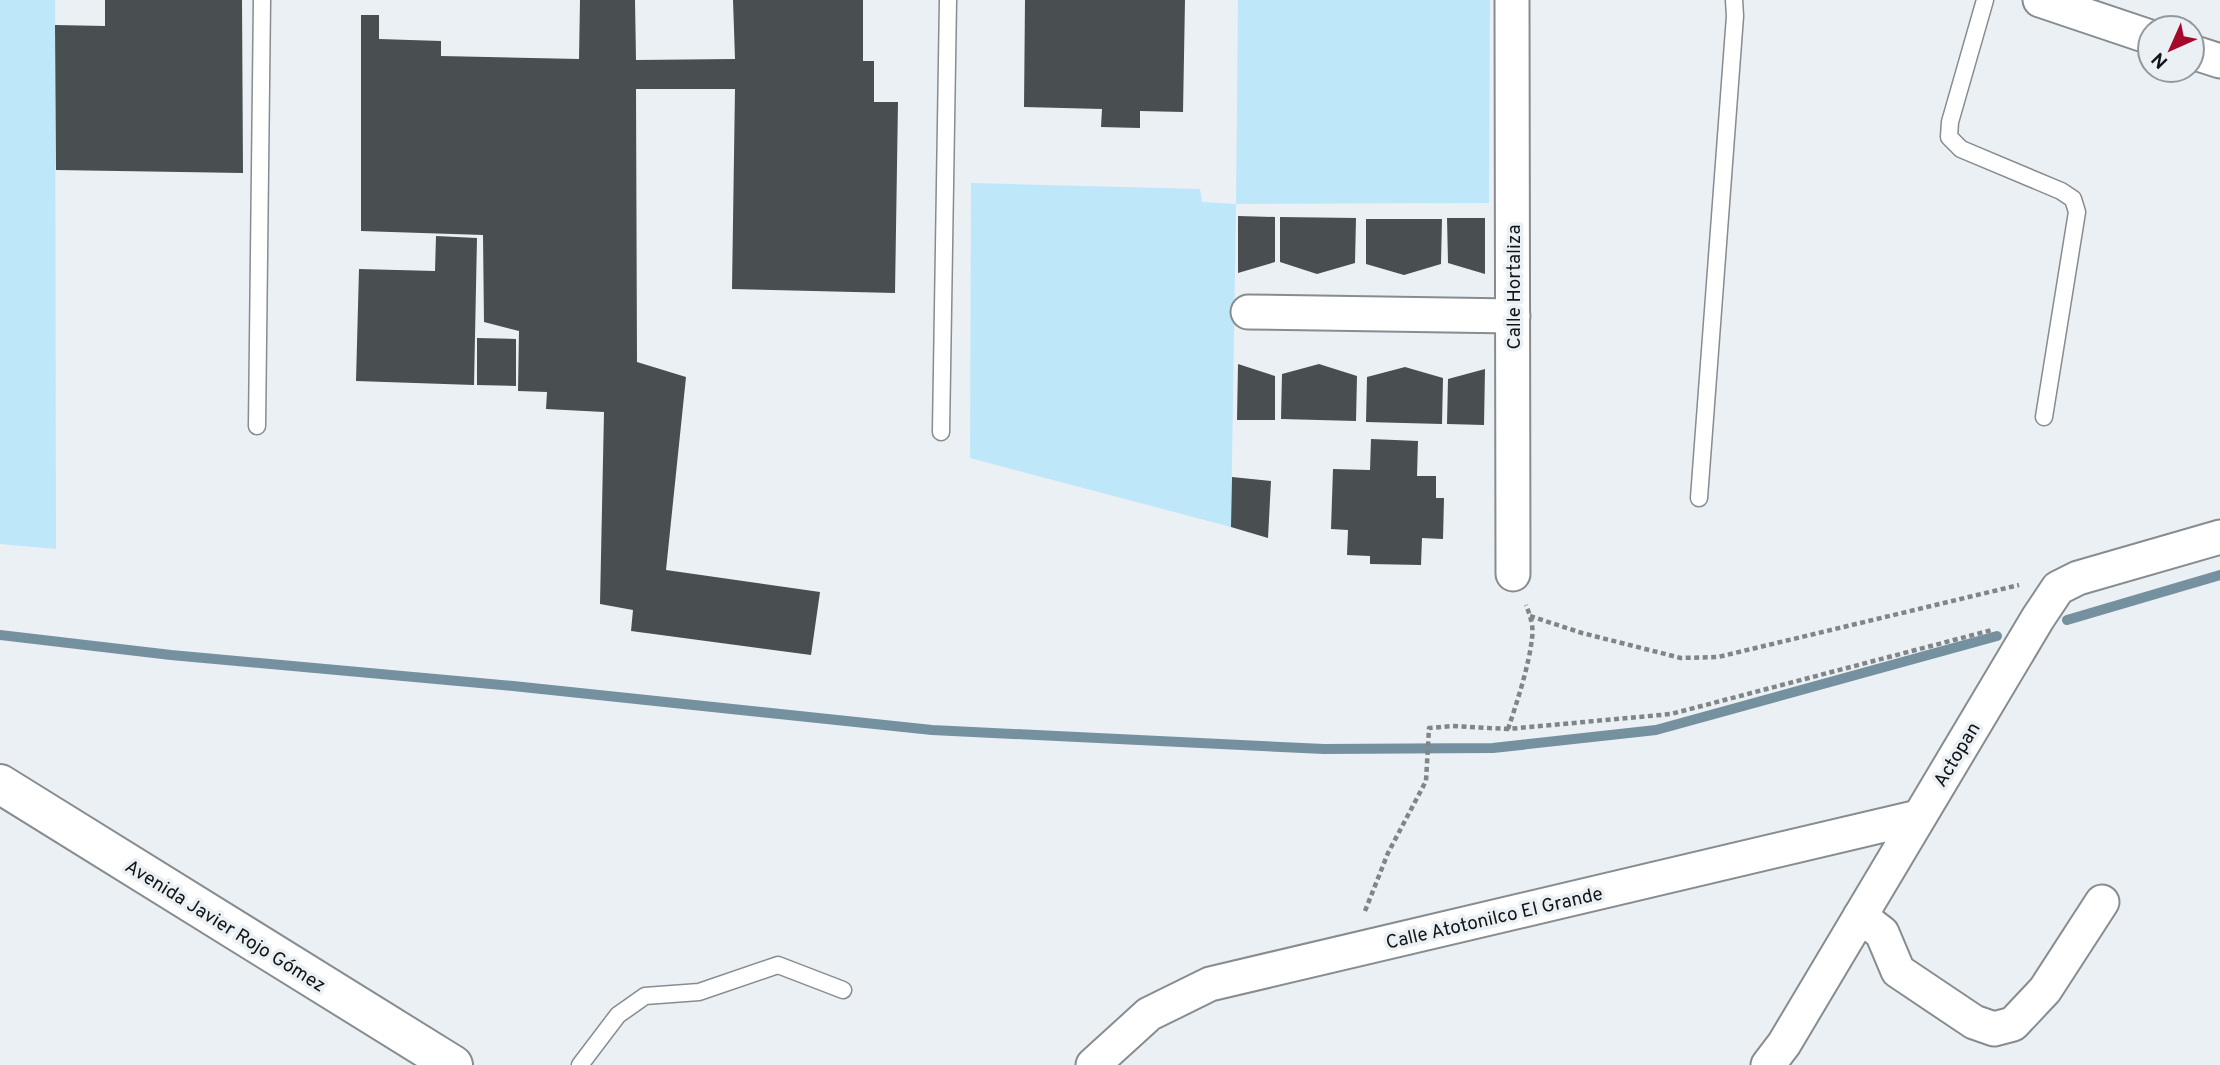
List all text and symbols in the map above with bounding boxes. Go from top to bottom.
north arrow [2136,14,2206,84]
text: N [2147,46,2174,73]
street label: Calle Hortaliza [1503,225,1527,349]
street label: Actopan [1929,718,1986,792]
street label: Avenida Javier Rojo Gómez [120,855,330,998]
street label: Calle Atotonilco El Grande [1384,882,1605,956]

